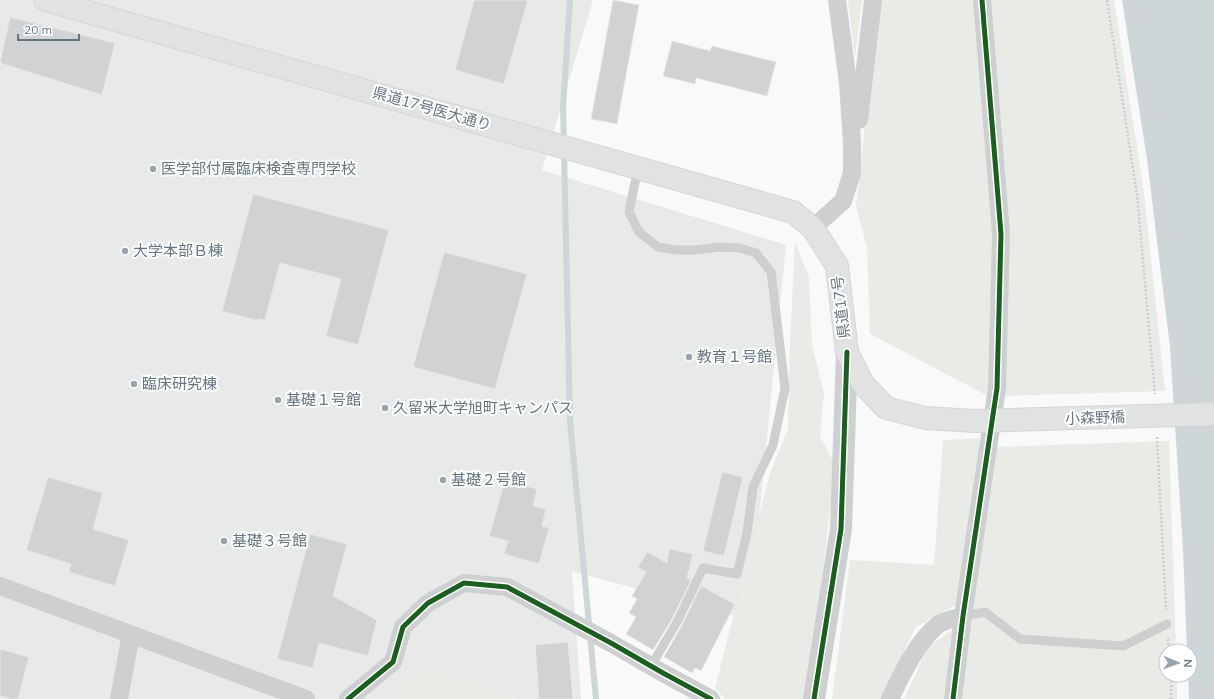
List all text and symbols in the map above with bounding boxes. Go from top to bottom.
scale bar [18,16,79,42]
text: 20 m [24,22,52,37]
street label: 県道17号医大通り [370,82,494,135]
place label: 医学部付属臨床検査専門学校 [161,159,356,178]
marker: 医学部付属臨床検査専門学校 [148,164,158,174]
place label: 大学本部Ｂ棟 [133,241,223,260]
marker: 大学本部Ｂ棟 [120,246,130,256]
street label: 県道17号 [827,275,854,339]
place label: 教育１号館 [697,347,772,366]
marker: 教育１号館 [684,352,694,362]
place label: 臨床研究棟 [142,374,217,393]
marker: 臨床研究棟 [129,379,139,389]
place label: 基礎１号館 [286,390,361,409]
marker: 基礎１号館 [273,395,283,405]
place label: 久留米大学旭町キャンパス [393,398,573,417]
marker: 久留米大学旭町キャンパス [380,403,390,413]
street label: 小森野橋 [1065,407,1125,428]
place label: 基礎２号館 [451,470,526,489]
marker: 基礎２号館 [438,475,448,485]
place label: 基礎３号館 [232,531,307,550]
marker: 基礎３号館 [219,536,229,546]
north arrow [1158,643,1198,683]
text: N [1181,659,1195,668]

